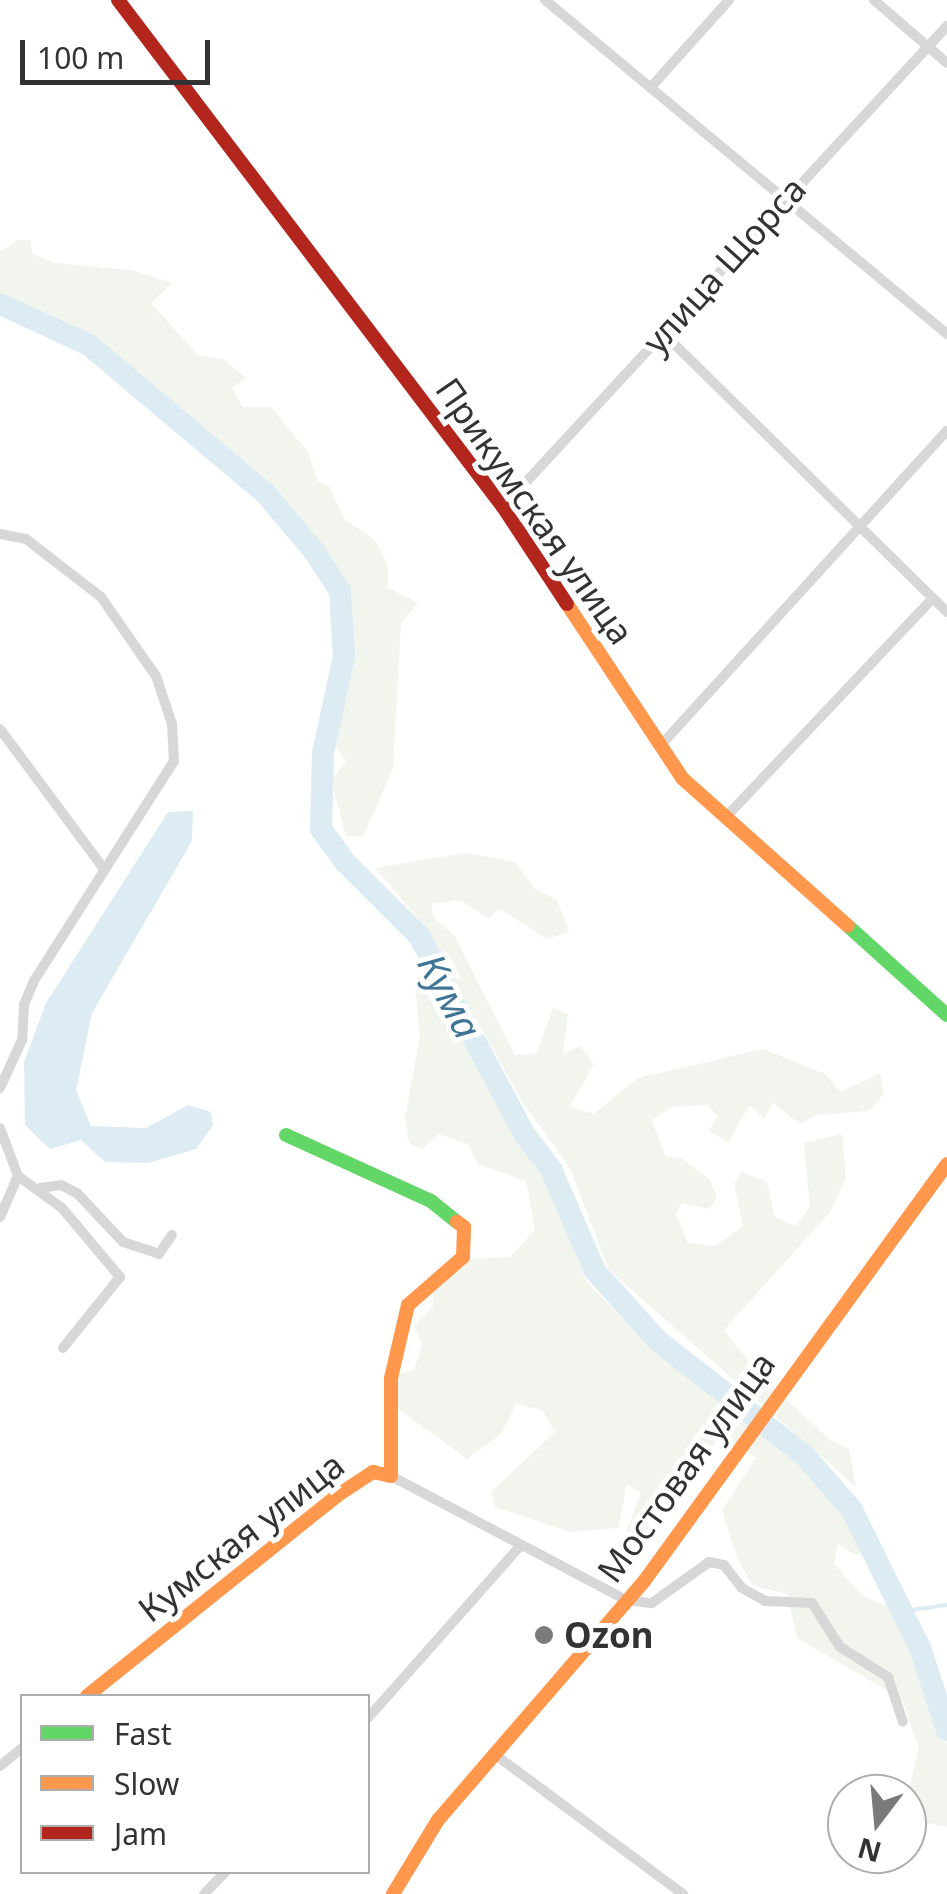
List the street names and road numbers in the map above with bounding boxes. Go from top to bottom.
street label: улица Щорса [634,168,814,362]
street label: Прикумская улица [427,370,643,652]
street label: Мостовая улица [588,1344,784,1590]
street label: Кумская улица [130,1444,352,1630]

